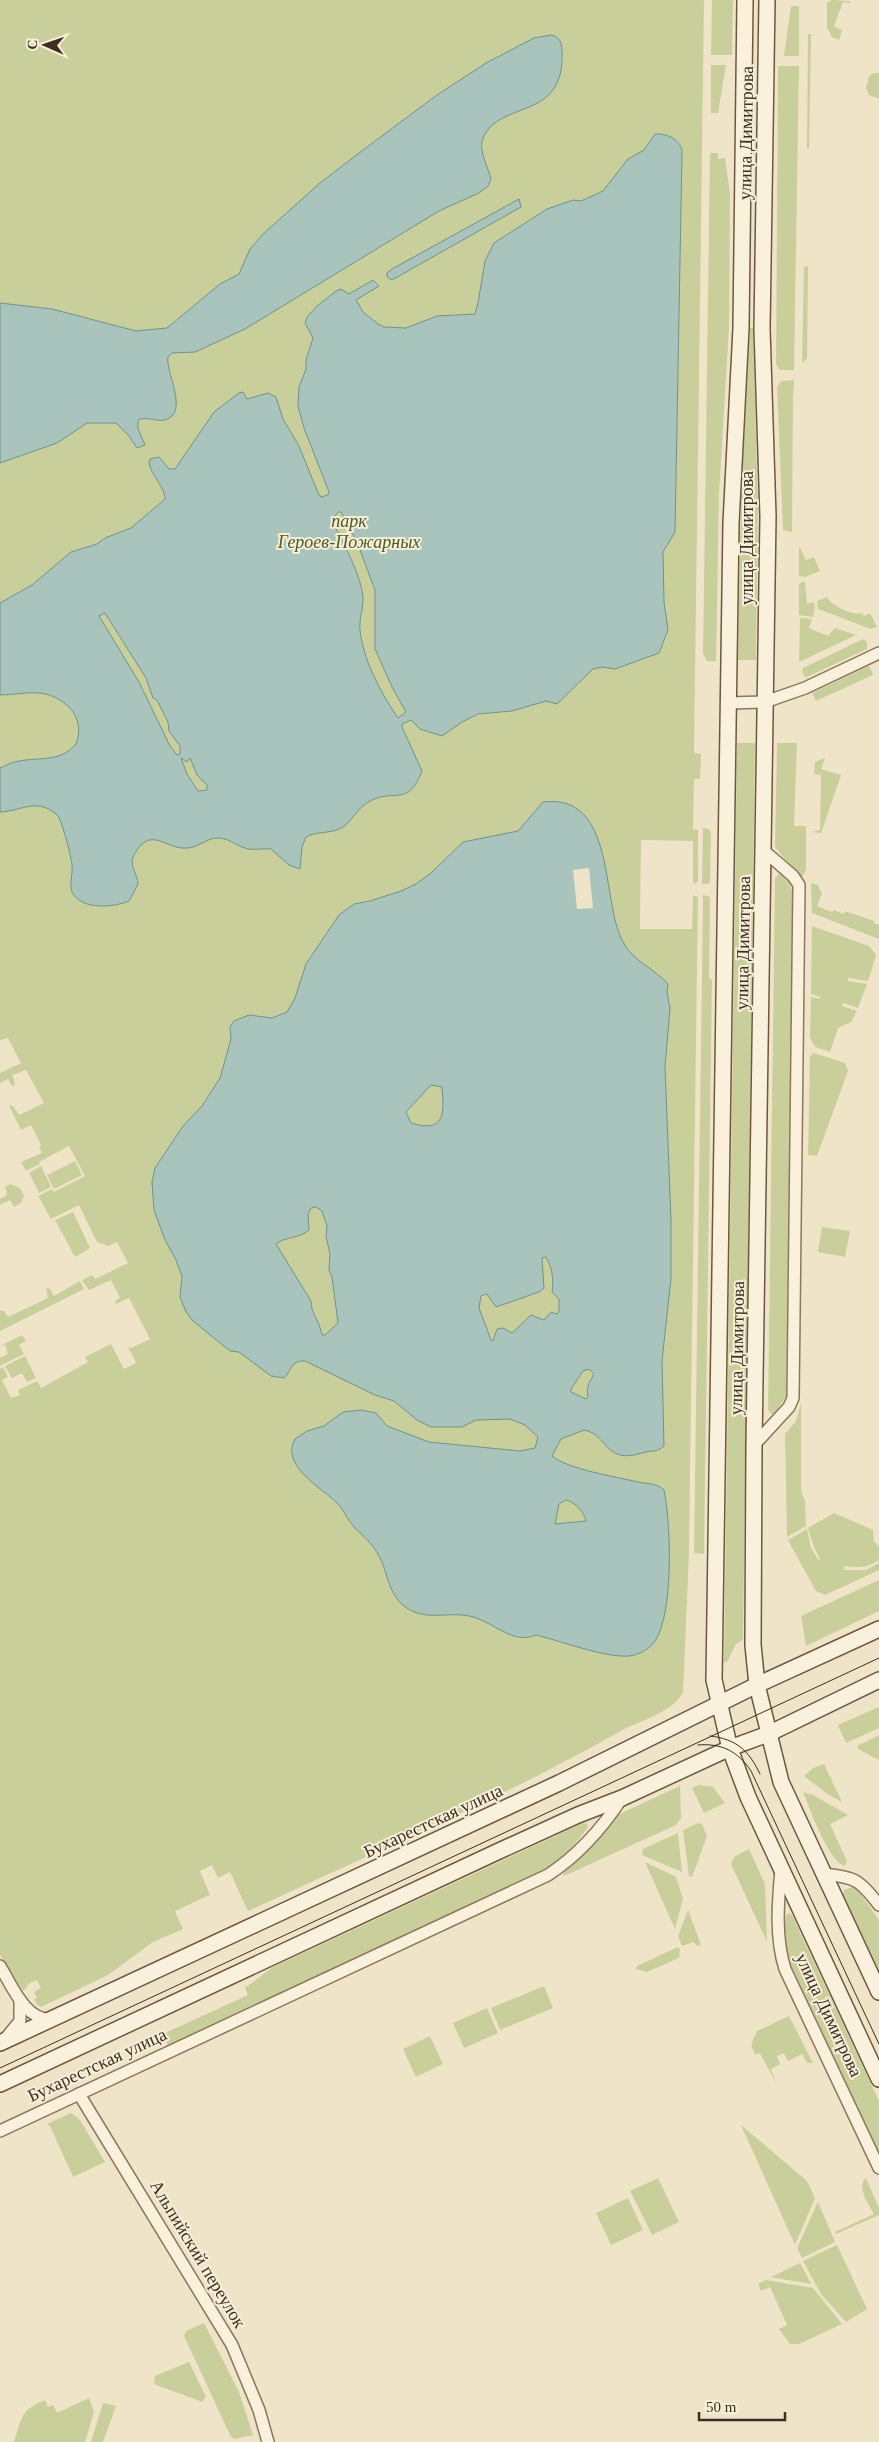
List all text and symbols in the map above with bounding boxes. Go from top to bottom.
north arrow [20,20,70,70]
text: С [25,39,40,50]
street label: улица Димитрова [735,66,757,200]
street label: улица Димитрова [737,471,757,605]
park label: парк Героев-Пожарных [277,511,420,552]
street label: улица Димитрова [732,876,754,1010]
street label: улица Димитрова [726,1281,748,1415]
street label: Бухарестская улица [360,1780,506,1862]
street label: улица Димитрова [792,1950,866,2080]
street label: Бухарестская улица [24,2024,170,2106]
street label: Альпийский переулок [146,2177,250,2332]
scale bar [699,2390,785,2422]
text: 50 m [706,2399,737,2415]

